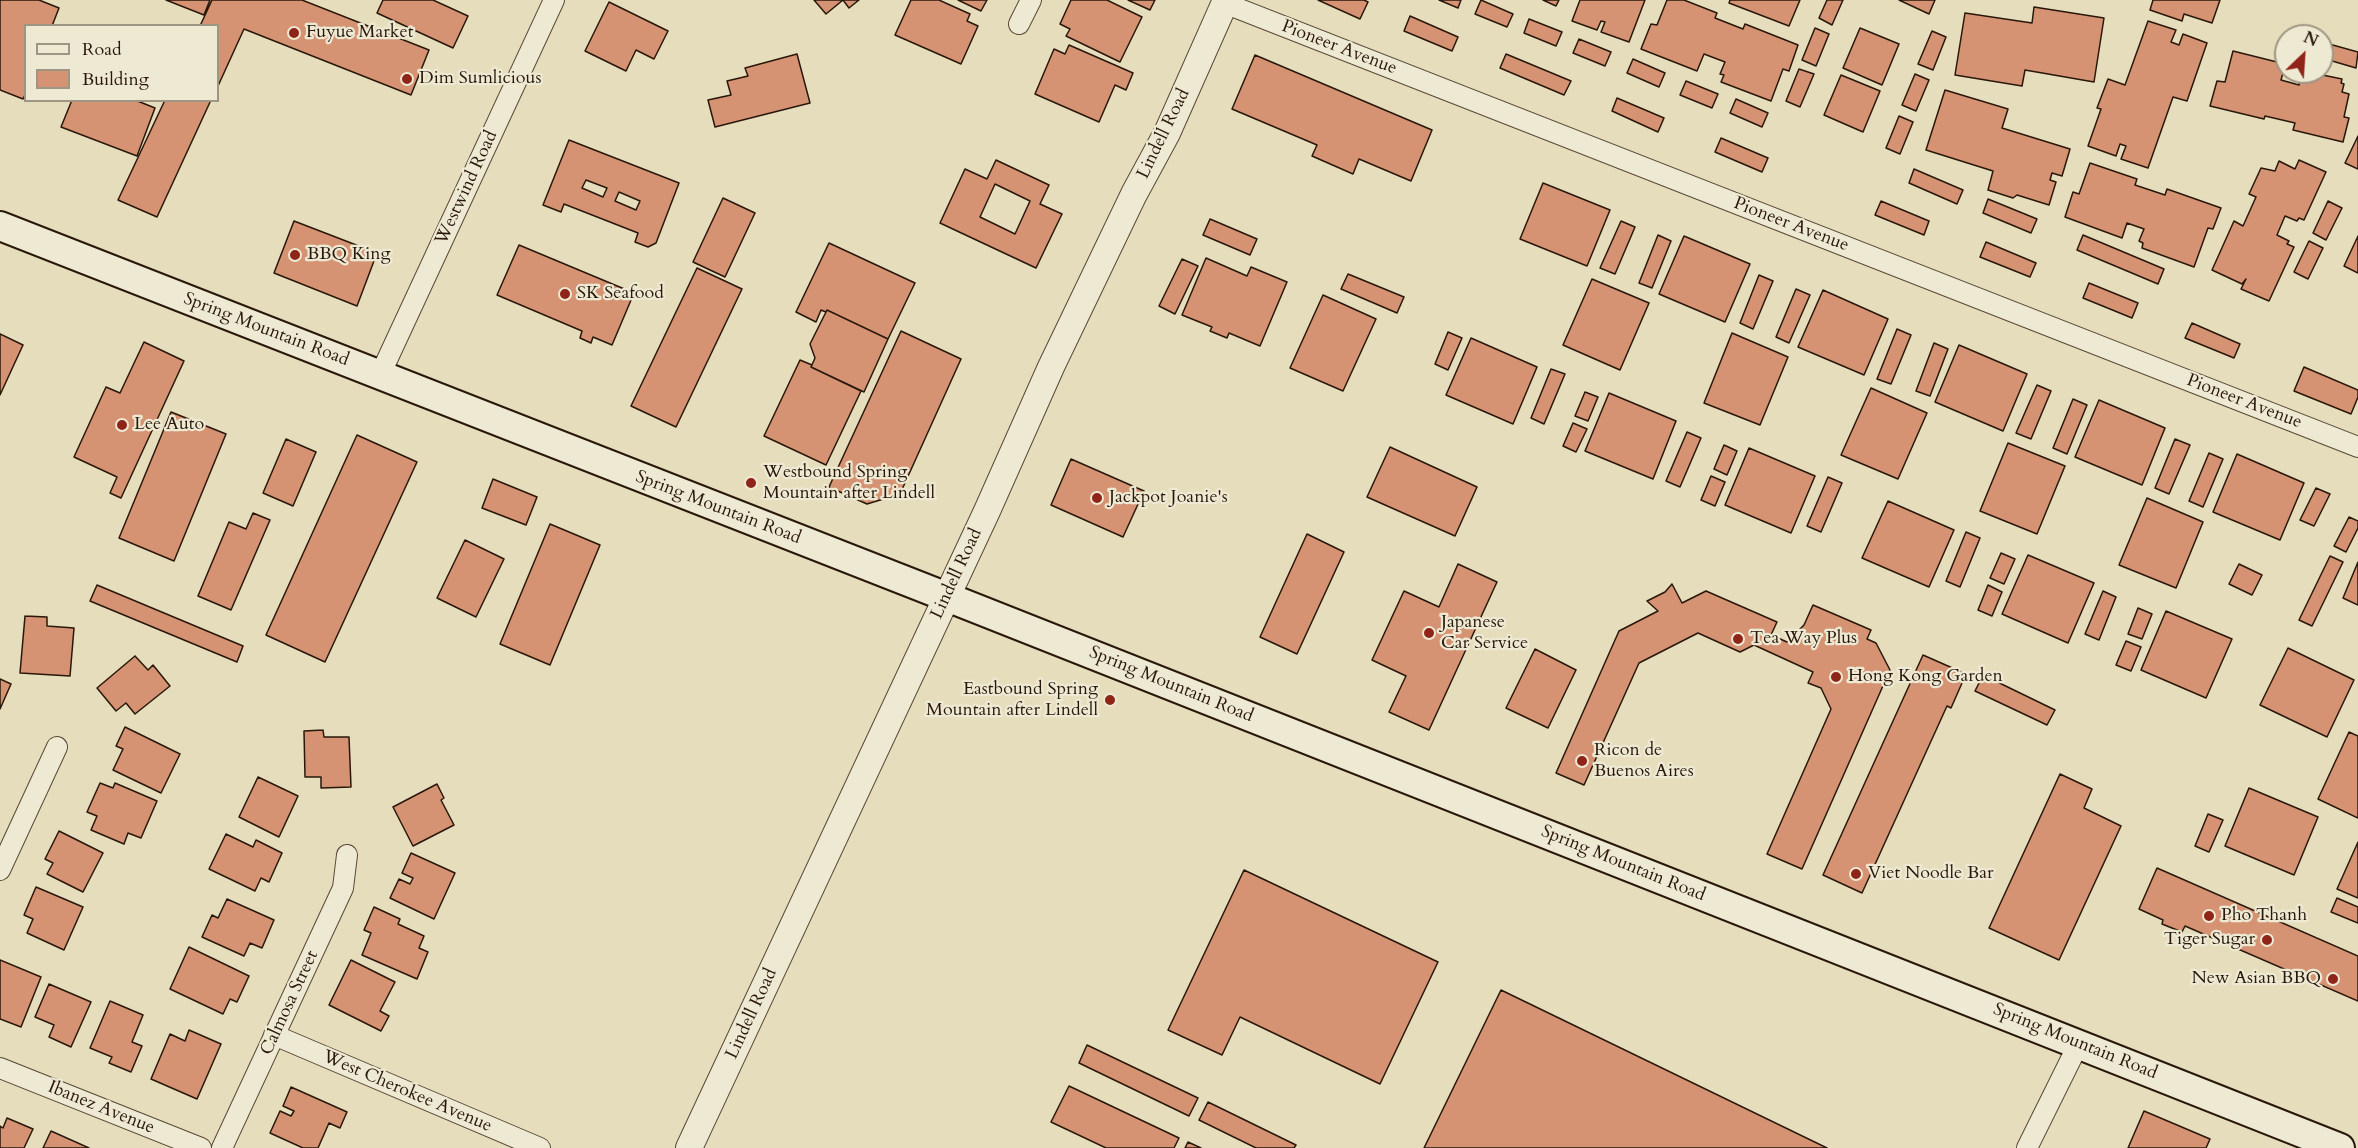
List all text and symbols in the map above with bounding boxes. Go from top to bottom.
street label: Pioneer Avenue [1278,16,1400,80]
place label: Fuyue Market [306,22,413,44]
legend [24,24,219,102]
north arrow [2274,24,2334,84]
marker: Fuyue Market [287,26,301,40]
text: N [2300,27,2322,52]
text: Road [82,37,122,62]
text: Building [82,67,149,92]
place label: Dim Sumlicious [419,68,541,90]
marker: Dim Sumlicious [400,72,414,86]
street label: Lindell Road [1133,85,1195,183]
street label: Westwind Road [431,127,503,249]
street label: Pioneer Avenue [1730,193,1852,257]
place label: BBQ King [307,244,391,266]
marker: BBQ King [288,248,302,262]
place label: SK Seafood [577,283,664,305]
marker: SK Seafood [558,287,572,301]
street label: Spring Mountain Road [180,289,352,371]
street label: Pioneer Avenue [2183,370,2305,434]
place label: Lee Auto [134,414,204,436]
marker: Lee Auto [115,418,129,432]
place label: Westbound Spring Mountain after Lindell [763,462,935,504]
street label: Spring Mountain Road [632,467,804,549]
marker: Westbound Spring Mountain after Lindell [744,476,758,490]
place label: Jackpot Joanie's [1109,487,1228,509]
marker: Jackpot Joanie's [1090,491,1104,505]
street label: Lindell Road [927,525,987,623]
place label: Japanese Car Service [1441,612,1528,654]
marker: Japanese Car Service [1422,626,1436,640]
place label: Tea Way Plus [1750,628,1857,650]
marker: Tea Way Plus [1731,632,1745,646]
street label: Spring Mountain Road [1086,642,1256,728]
place label: Hong Kong Garden [1848,666,2003,688]
marker: Hong Kong Garden [1829,670,1843,684]
place label: Eastbound Spring Mountain after Lindell [926,679,1098,722]
marker: Eastbound Spring Mountain after Lindell [1103,693,1117,707]
place label: Ricon de Buenos Aires [1594,740,1694,783]
marker: Ricon de Buenos Aires [1575,754,1589,768]
street label: Spring Mountain Road [1538,821,1708,907]
place label: Viet Noodle Bar [1868,863,1994,885]
marker: Viet Noodle Bar [1849,867,1863,881]
place label: Pho Thanh [2221,905,2307,927]
marker: Pho Thanh [2202,909,2216,923]
place label: Tiger Sugar [2164,929,2255,951]
marker: Tiger Sugar [2260,933,2274,947]
street label: Calmosa Street [256,947,324,1059]
street label: Lindell Road [722,965,782,1063]
place label: New Asian BBQ [2191,968,2321,990]
marker: New Asian BBQ [2326,972,2340,986]
street label: Spring Mountain Road [1990,999,2160,1085]
street label: West Cherokee Avenue [319,1047,495,1137]
street label: Ibanez Avenue [44,1077,158,1139]

